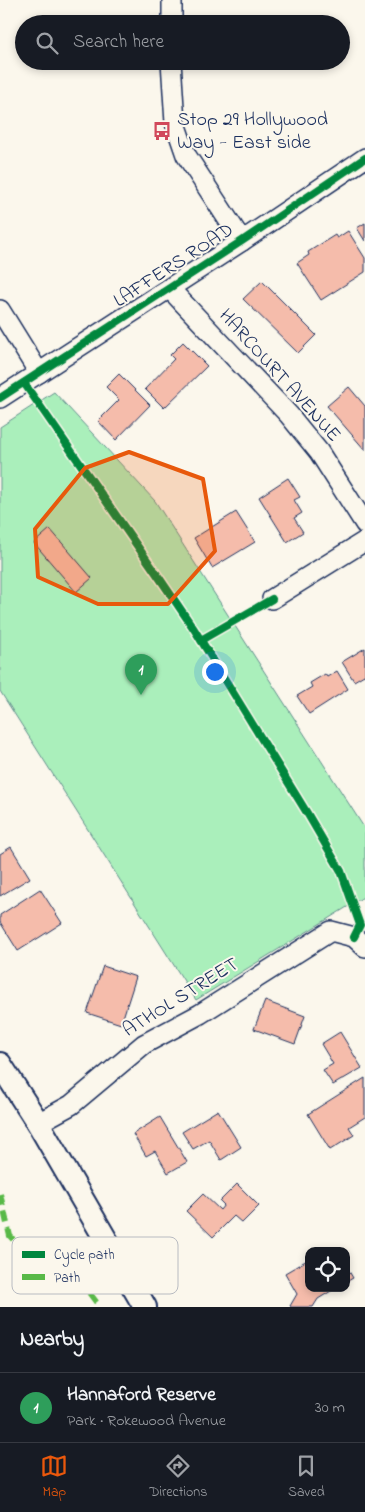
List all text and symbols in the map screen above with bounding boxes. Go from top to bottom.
search box [15,15,350,70]
icon: search [33,29,61,57]
text: Search here [73,29,164,56]
place label: Stop 29 Hollywood Way - East side [177,106,328,158]
bus stop icon: Stop 29 Hollywood Way - East side [151,120,173,142]
street label: LAFFERS ROAD [108,216,240,316]
street label: HARCOURT AVENUE [211,303,347,449]
pin: 1 [125,654,157,695]
your location [202,659,228,685]
street label: ATHOL STREET [117,951,245,1045]
legend [12,1237,178,1294]
text: Cycle path [54,1245,115,1267]
map controls [305,1247,350,1292]
button: locate [305,1247,350,1292]
text: Path [54,1268,80,1289]
text: Nearby [20,1325,84,1355]
text: Hannaford Reserve [67,1382,216,1409]
text: 1 [33,1396,39,1420]
text: 30 m [315,1396,345,1420]
text: Park · Rokewood Avenue [67,1409,226,1433]
tab: Map [40,1452,68,1503]
tab: Directions [149,1452,207,1503]
tab: Saved [288,1452,325,1503]

